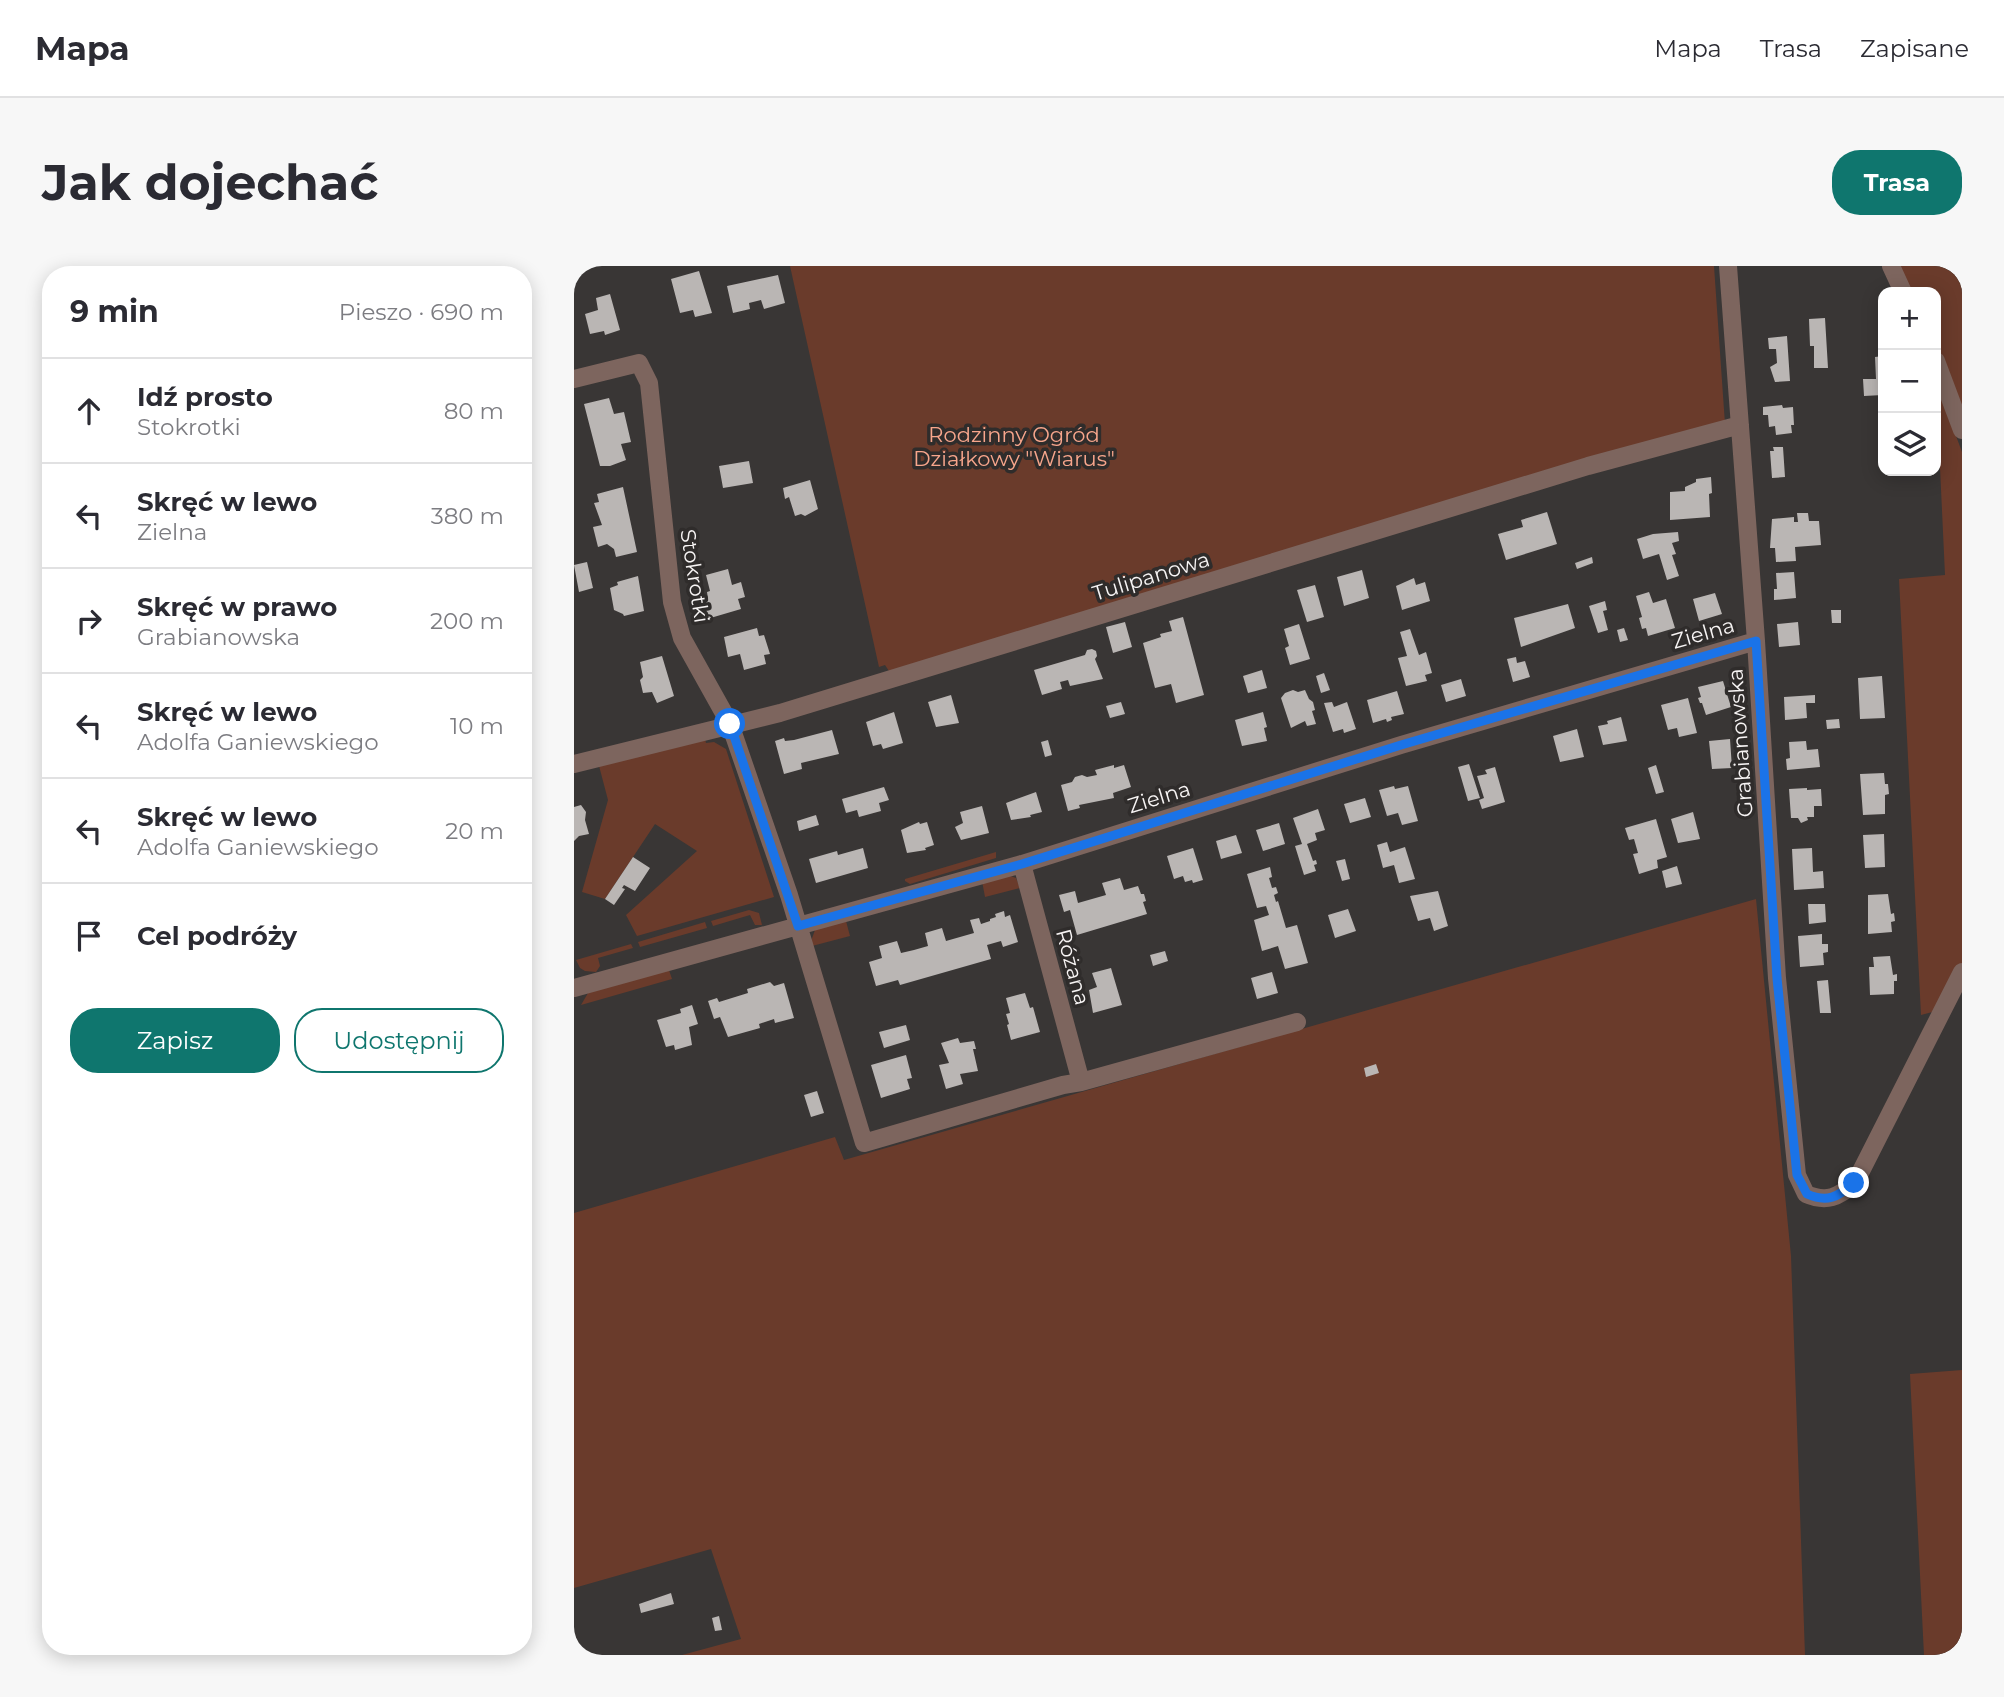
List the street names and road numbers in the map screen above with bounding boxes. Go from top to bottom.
street label: Stokrotki [675,527,715,625]
street label: Tulipanowa [1089,546,1213,606]
street label: Zielna [1669,612,1737,654]
street label: Grabianowska [1722,668,1758,818]
street label: Zielna [1125,776,1193,818]
street label: Różana [1051,926,1095,1008]

